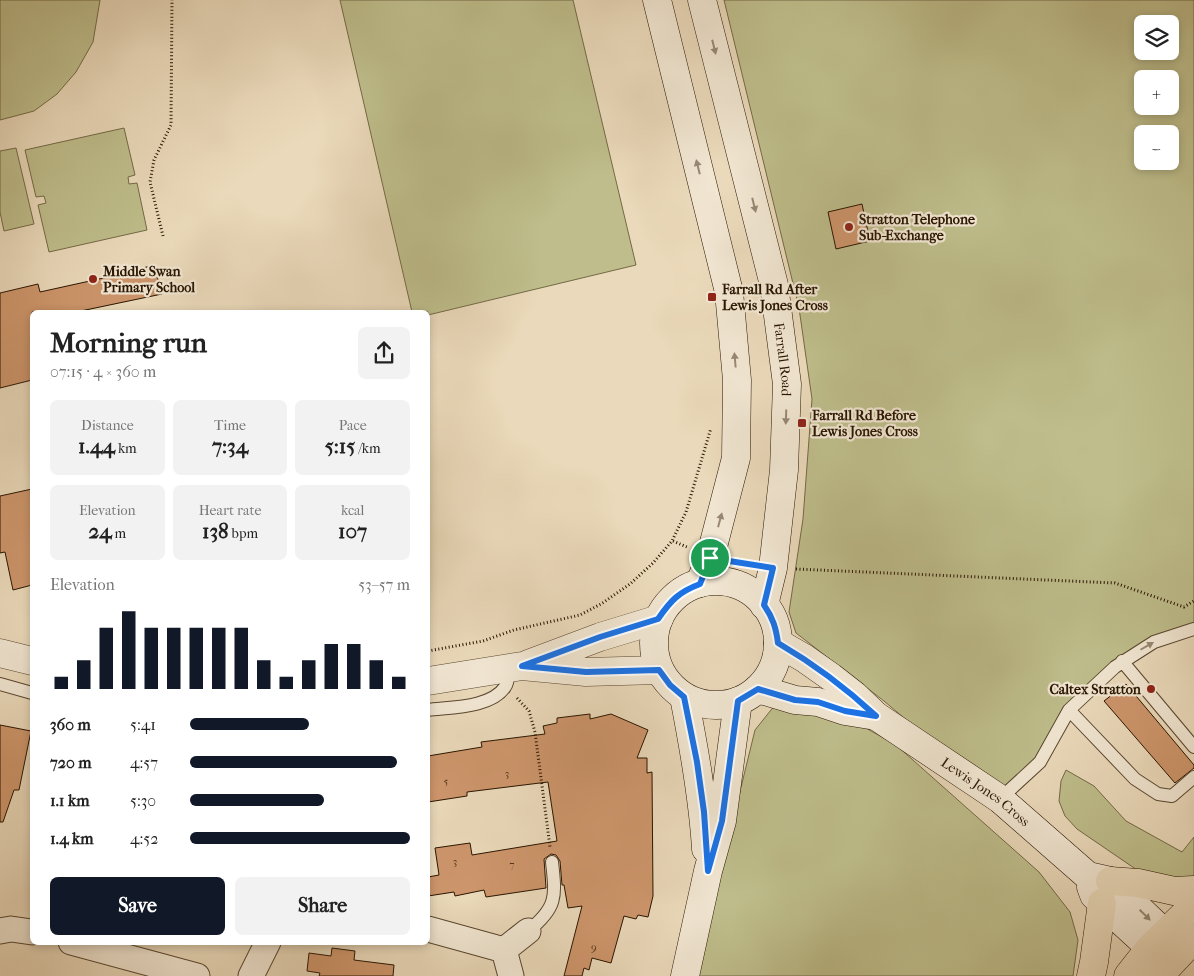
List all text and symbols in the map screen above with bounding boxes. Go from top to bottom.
map controls [1134,15,1179,170]
button: layers [1134,15,1179,60]
one-way arrow [710,40,718,55]
button: + [1134,70,1179,115]
button: − [1134,125,1179,170]
one-way arrow [694,159,702,174]
one-way arrow [750,197,758,212]
place label: Stratton Telephone Sub-Exchange [859,211,975,244]
marker: Stratton Telephone Sub-Exchange [843,221,855,233]
place label: Middle Swan Primary School [102,263,195,296]
marker: Middle Swan Primary School [87,273,99,285]
place label: Farrall Rd After Lewis Jones Cross [721,281,829,314]
marker: Farrall Rd After Lewis Jones Cross [706,291,718,303]
street label: Farrall Road [771,321,796,397]
text: Morning run [50,326,207,359]
button: share [358,327,410,379]
one-way arrow [731,352,739,368]
text: 07:15 · 4 × 360 m [50,362,156,381]
place label: Farrall Rd Before Lewis Jones Cross [811,407,919,440]
one-way arrow [782,409,790,425]
text: Distance [81,417,134,434]
text: Time [214,417,246,434]
text: Pace [339,417,367,434]
marker: Farrall Rd Before Lewis Jones Cross [796,417,808,429]
text: 1.44 [78,434,115,458]
text: 7:34 [212,434,248,458]
text: 5:15 [325,434,355,458]
text: km [115,440,137,457]
text: /km [355,440,381,457]
text: Elevation [79,502,136,519]
text: Heart rate [199,502,261,519]
text: kcal [341,502,364,519]
one-way arrow [716,513,724,528]
text: 24 [88,519,112,543]
text: 138 [202,519,229,543]
text: 107 [338,519,367,543]
text: m [112,525,126,542]
text: bpm [229,525,258,542]
pin [689,537,731,579]
icon: arrive [696,544,724,572]
text: Elevation [50,575,115,594]
text: 53–57 m [358,575,410,594]
one-way arrow [1141,641,1154,650]
place label: Caltex Stratton [1049,681,1142,698]
marker: Caltex Stratton [1145,683,1157,695]
text: 360 m [50,715,91,734]
text: 5:41 [130,715,156,734]
text: 720 m [50,753,91,772]
text: 4:57 [130,753,158,772]
street label: Lewis Jones Cross [938,754,1034,830]
house number: 3 [505,767,509,780]
house number: 5 [444,775,449,788]
text: 1.1 km [50,791,89,810]
text: 5:30 [130,791,156,810]
text: 1.4 km [50,829,94,848]
text: 4:52 [130,829,158,848]
house number: 3 [453,855,457,868]
house number: 7 [509,858,515,871]
button: Save [50,877,225,935]
button: Share [235,877,410,935]
one-way arrow [1138,909,1150,921]
house number: 9 [591,941,597,954]

